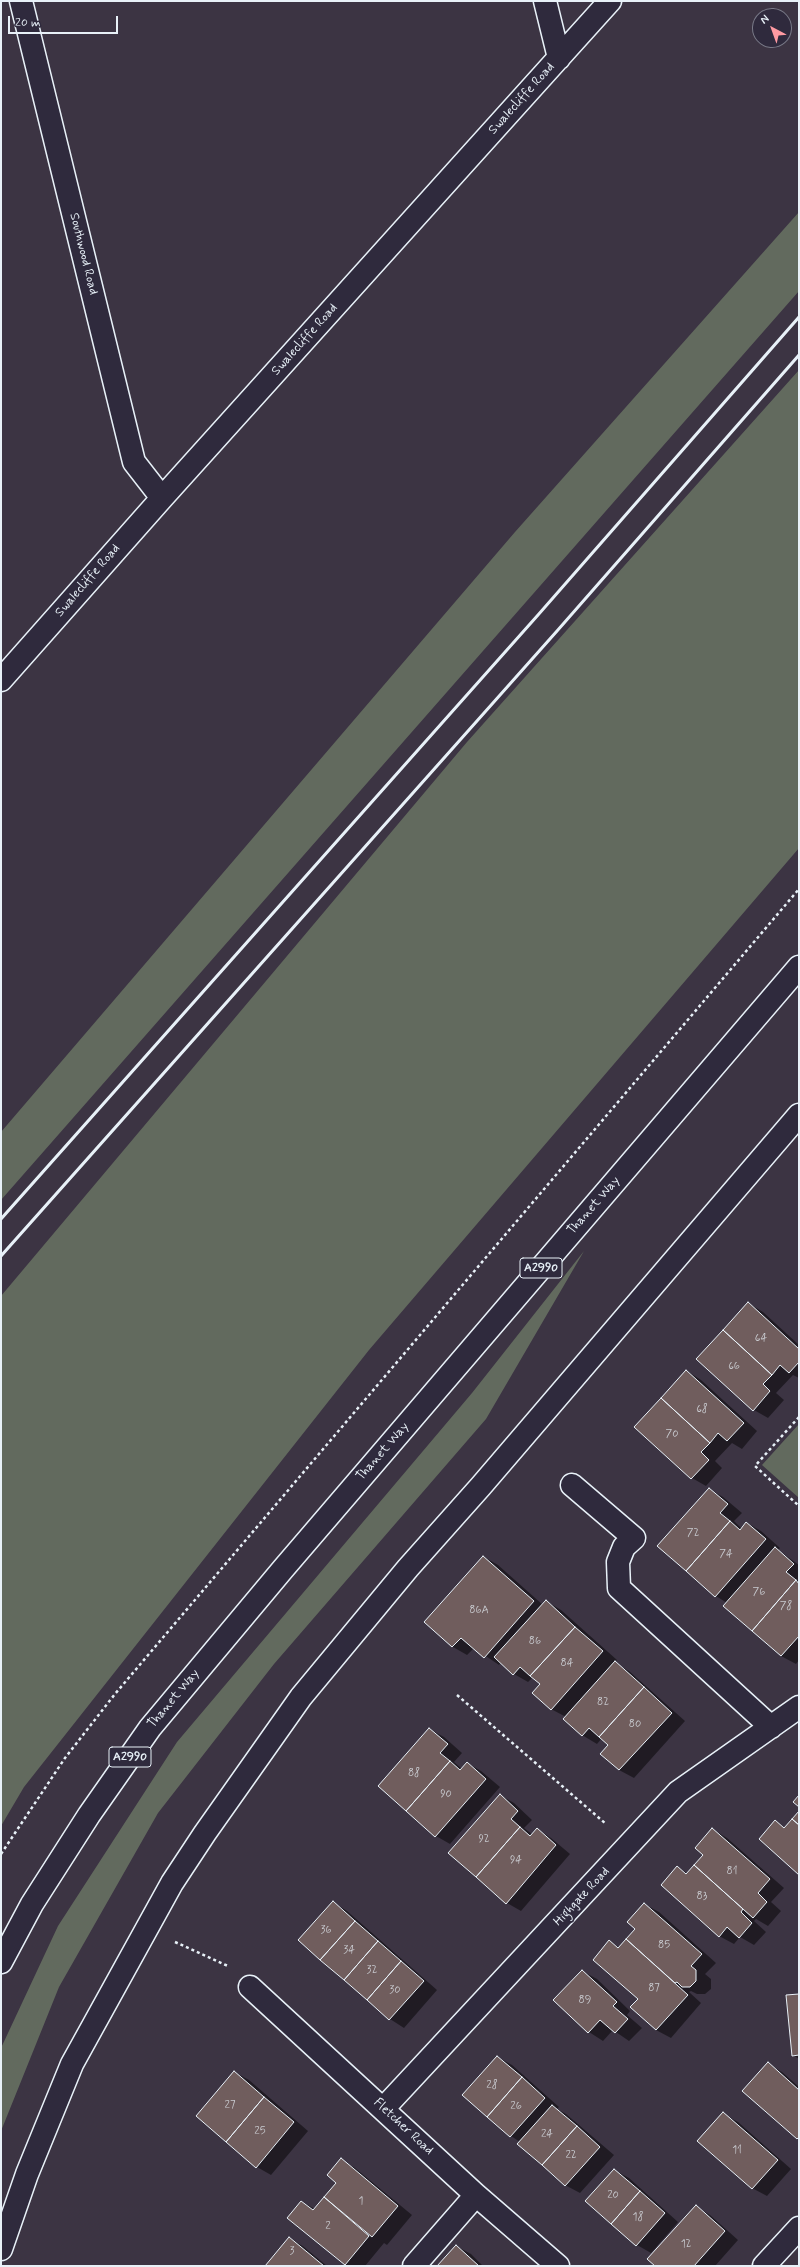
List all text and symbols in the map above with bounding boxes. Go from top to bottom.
scale bar [10,8,120,34]
north arrow [752,8,792,48]
text: N [757,12,772,27]
text: 20 m [15,15,41,31]
street label: Swalecliffe Road [486,60,558,138]
street label: Southwood Road [65,211,101,297]
street label: Swalecliffe Road [269,301,341,379]
street label: Swalecliffe Road [52,542,124,620]
street label: Thanet Way [564,1174,624,1238]
road number: A2990 [520,1258,562,1278]
house number: 64 [755,1332,767,1346]
house number: 66 [728,1360,740,1374]
house number: 68 [696,1403,708,1417]
street label: Thanet Way [353,1420,413,1484]
house number: 70 [666,1428,678,1442]
house number: 72 [687,1527,699,1541]
house number: 74 [719,1548,733,1562]
house number: 76 [753,1586,765,1600]
house number: 78 [780,1600,792,1614]
house number: 86A [469,1604,489,1618]
house number: 86 [529,1635,541,1649]
house number: 84 [561,1657,573,1671]
street label: Thanet Way [145,1666,203,1732]
house number: 82 [597,1696,609,1710]
house number: 80 [629,1718,641,1732]
road number: A2990 [109,1747,151,1767]
house number: 88 [408,1767,420,1781]
house number: 90 [440,1788,452,1802]
house number: 92 [478,1833,490,1847]
house number: 94 [510,1854,522,1868]
street label: Highgate Road [551,1864,613,1930]
house number: 81 [727,1865,737,1879]
house number: 83 [697,1890,707,1904]
house number: 36 [320,1924,332,1938]
house number: 85 [658,1939,670,1953]
house number: 34 [343,1944,355,1958]
house number: 32 [367,1964,377,1978]
house number: 87 [648,1982,660,1996]
house number: 30 [389,1984,401,1998]
house number: 89 [579,1994,591,2008]
house number: 28 [486,2079,498,2093]
street label: Fletcher Road [370,2095,436,2159]
house number: 27 [225,2099,235,2113]
house number: 26 [510,2100,522,2114]
house number: 25 [254,2125,266,2139]
house number: 24 [541,2128,553,2142]
house number: 11 [732,2144,742,2158]
house number: 22 [565,2149,577,2163]
house number: 20 [607,2189,619,2203]
house number: 1 [359,2195,363,2209]
house number: 18 [633,2211,643,2225]
house number: 2 [325,2220,331,2234]
house number: 12 [681,2238,691,2252]
house number: 3 [290,2245,294,2259]

